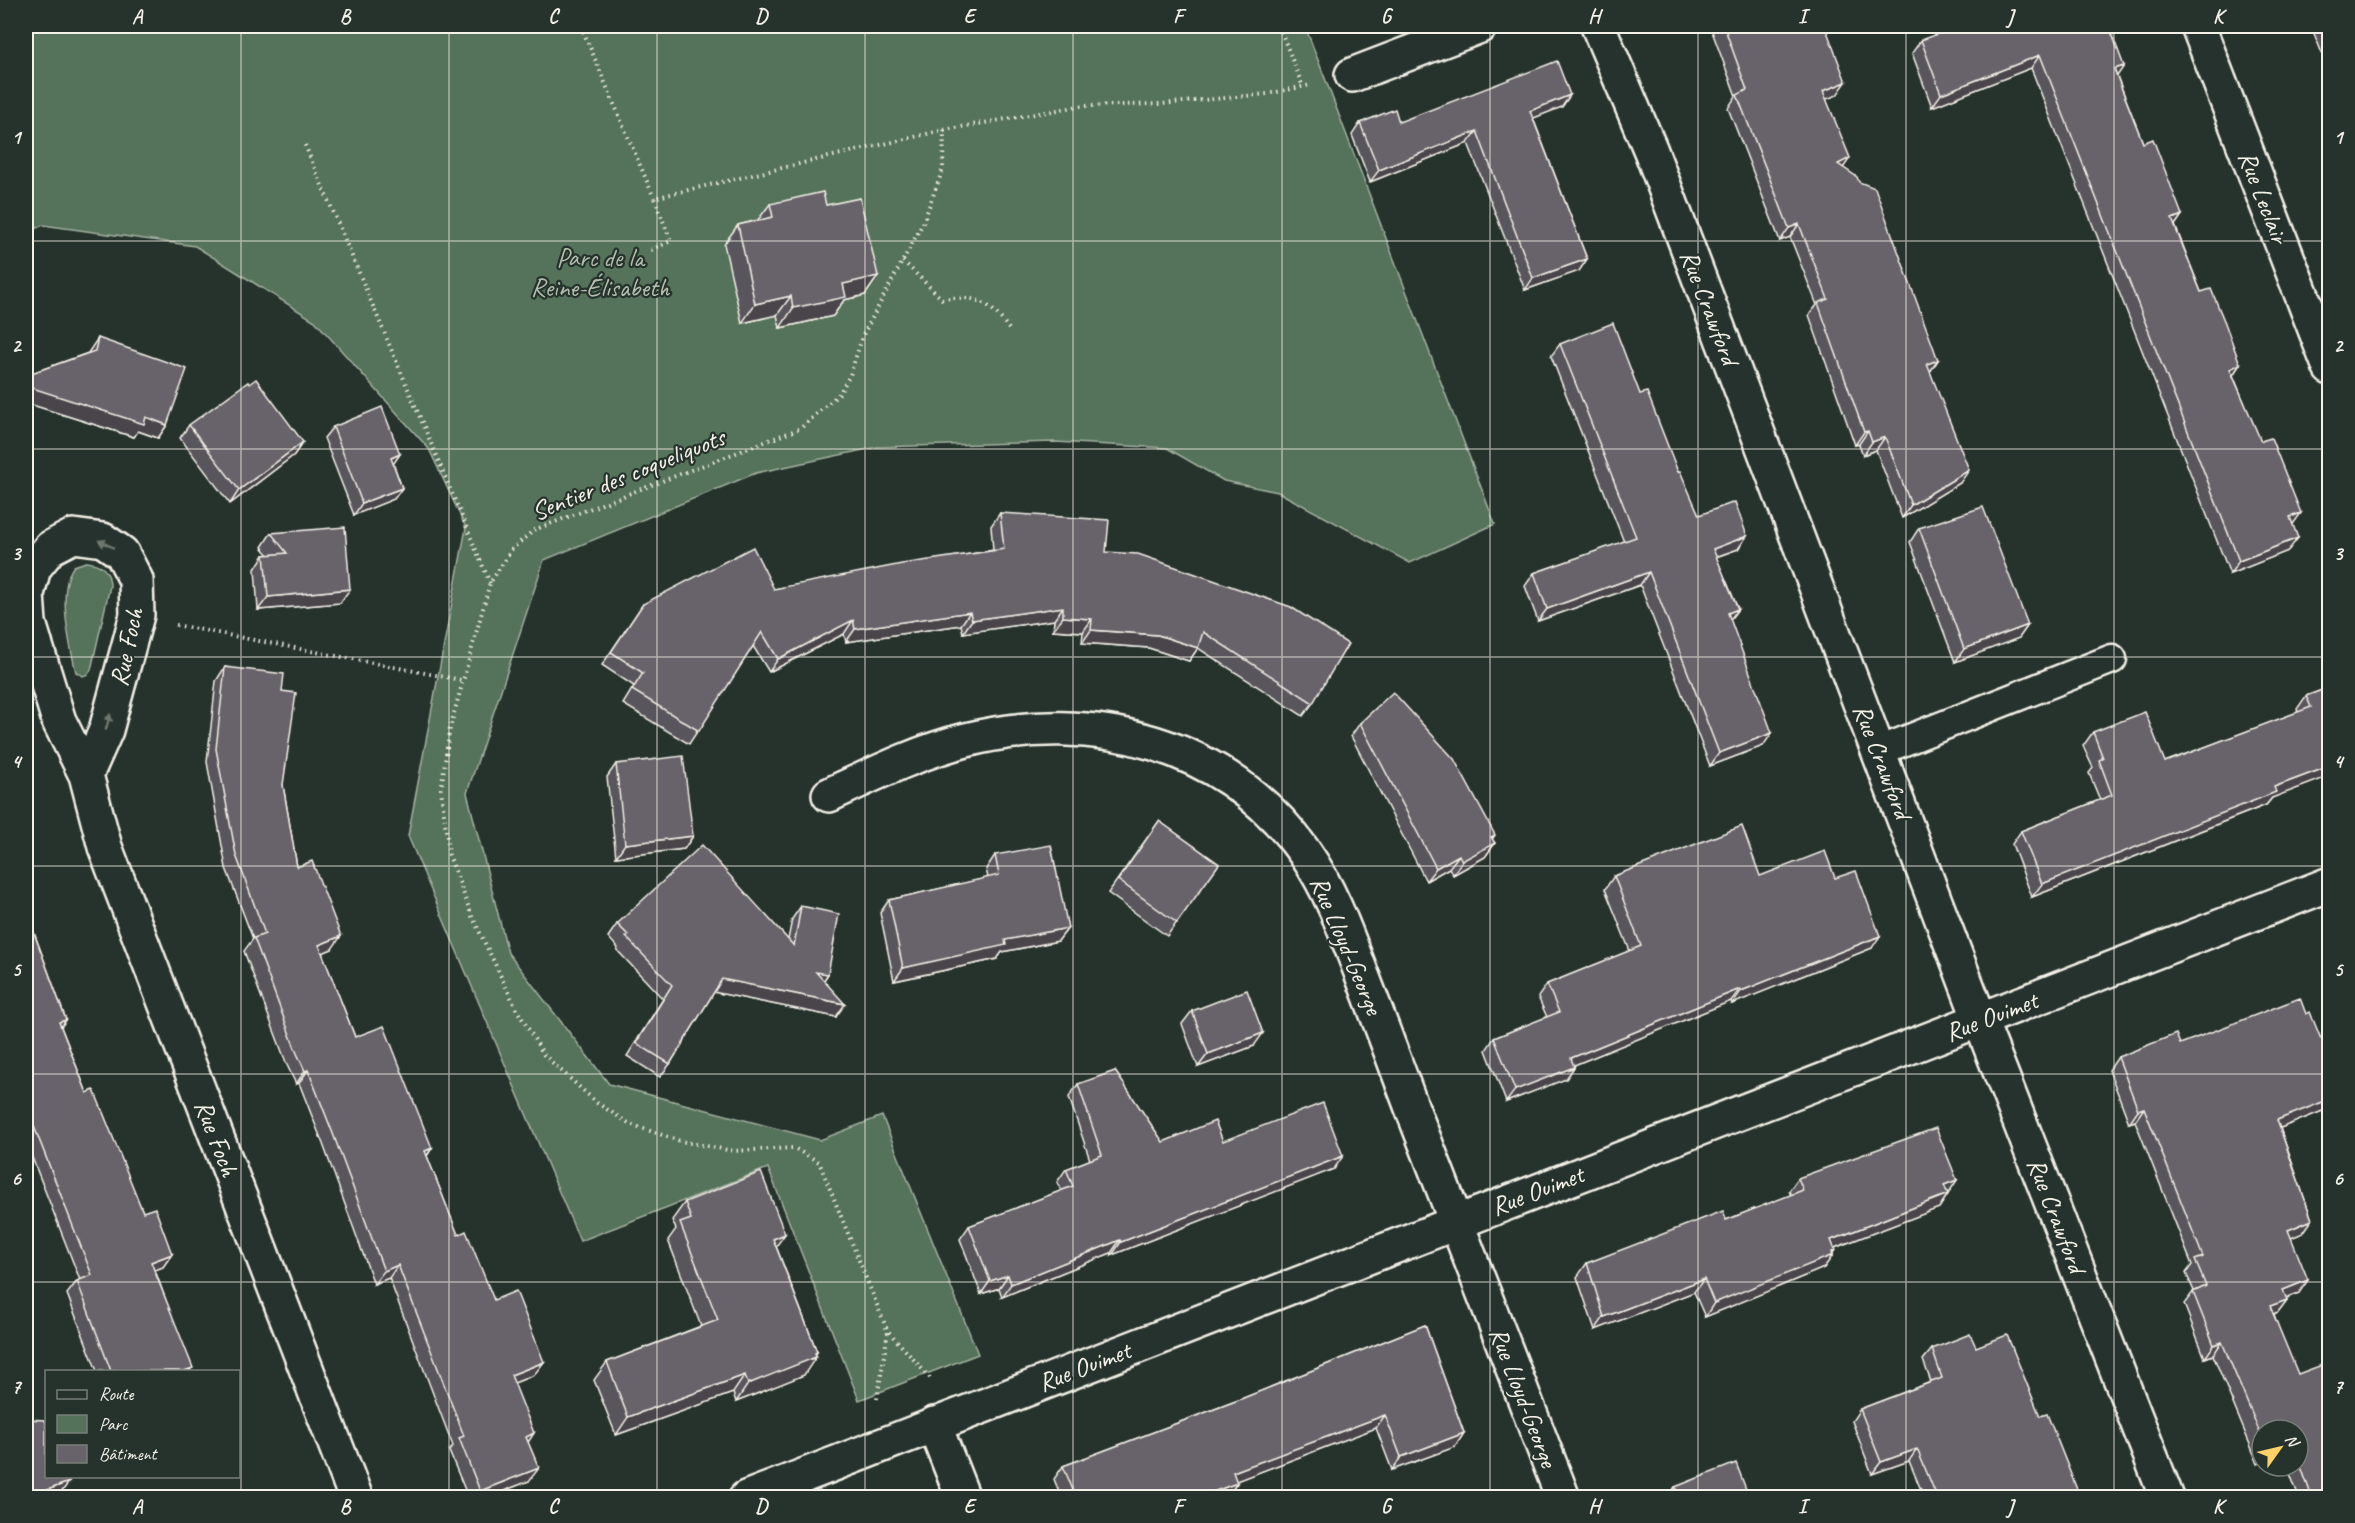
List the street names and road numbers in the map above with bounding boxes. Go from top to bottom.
street label: Rue Leclair [2231,146,2297,250]
street label: Rue Crawford [1673,245,1748,373]
street label: Sentier des coqueliquots [527,420,732,528]
street label: Rue Foch [102,604,151,689]
street label: Rue Crawford [1846,699,1921,827]
street label: Rue Lloyd-George [1303,871,1391,1021]
street label: Rue Ouimet [1940,983,2044,1049]
street label: Rue Foch [187,1095,247,1182]
street label: Rue Crawford [2020,1153,2095,1281]
street label: Rue Ouimet [1486,1157,1590,1223]
street label: Rue Lloyd-George [1482,1323,1566,1473]
street label: Rue Ouimet [1033,1333,1137,1399]

